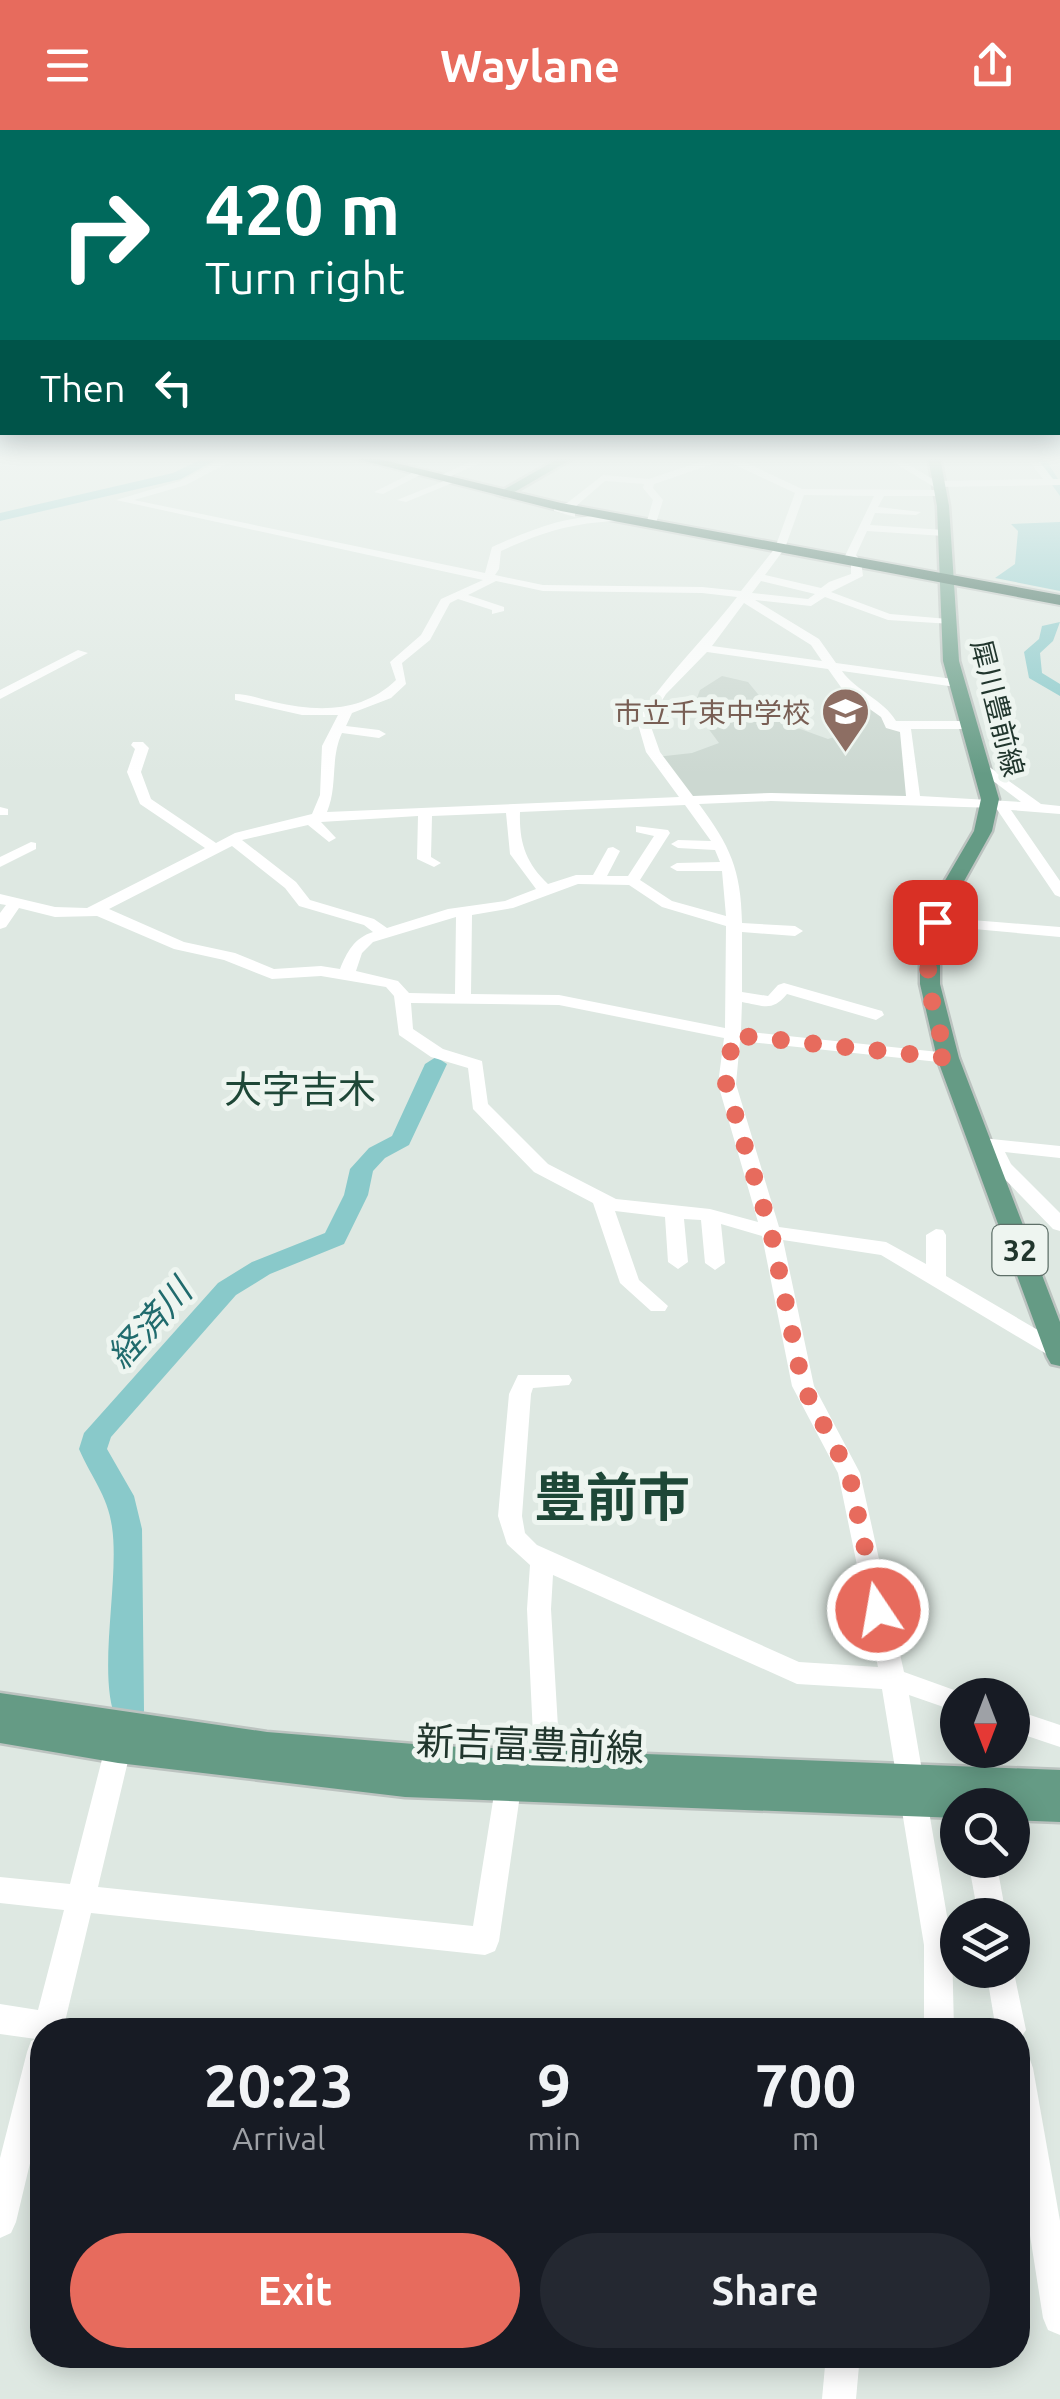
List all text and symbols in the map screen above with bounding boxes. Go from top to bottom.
icon: menu [40,38,95,93]
icon: share [965,38,1020,93]
text: Waylane [440,40,620,91]
icon: right [40,170,170,300]
text: 420 m [205,170,400,248]
text: Turn right [205,252,405,303]
icon: left [146,360,201,415]
text: Then [40,367,126,409]
street label: 犀川豊前線 [966,636,1030,780]
school or university icon: 市立千束中学校 [819,686,871,754]
place label: 市立千束中学校 [614,697,810,728]
pin [893,880,978,965]
icon: arrive [908,895,963,950]
district label: 大字吉木 [224,1068,376,1110]
road number: 32 [992,1225,1048,1275]
water label: 経済川 [99,1268,202,1375]
district label: 豊前市 [534,1468,690,1526]
position arrow [826,1558,930,1662]
north arrow [940,1678,1030,1768]
map controls [940,1678,1030,1988]
street label: 新吉富豊前線 [415,1719,645,1769]
button: search [940,1788,1030,1878]
button: layers [940,1898,1030,1988]
text: 20:23 [204,2051,354,2118]
text: 9 [537,2051,571,2118]
text: 700 [755,2051,856,2118]
text: Arrival [232,2120,325,2156]
text: min [527,2120,581,2156]
text: m [792,2120,819,2156]
button: Exit [70,2233,520,2348]
button: Share [540,2233,990,2348]

